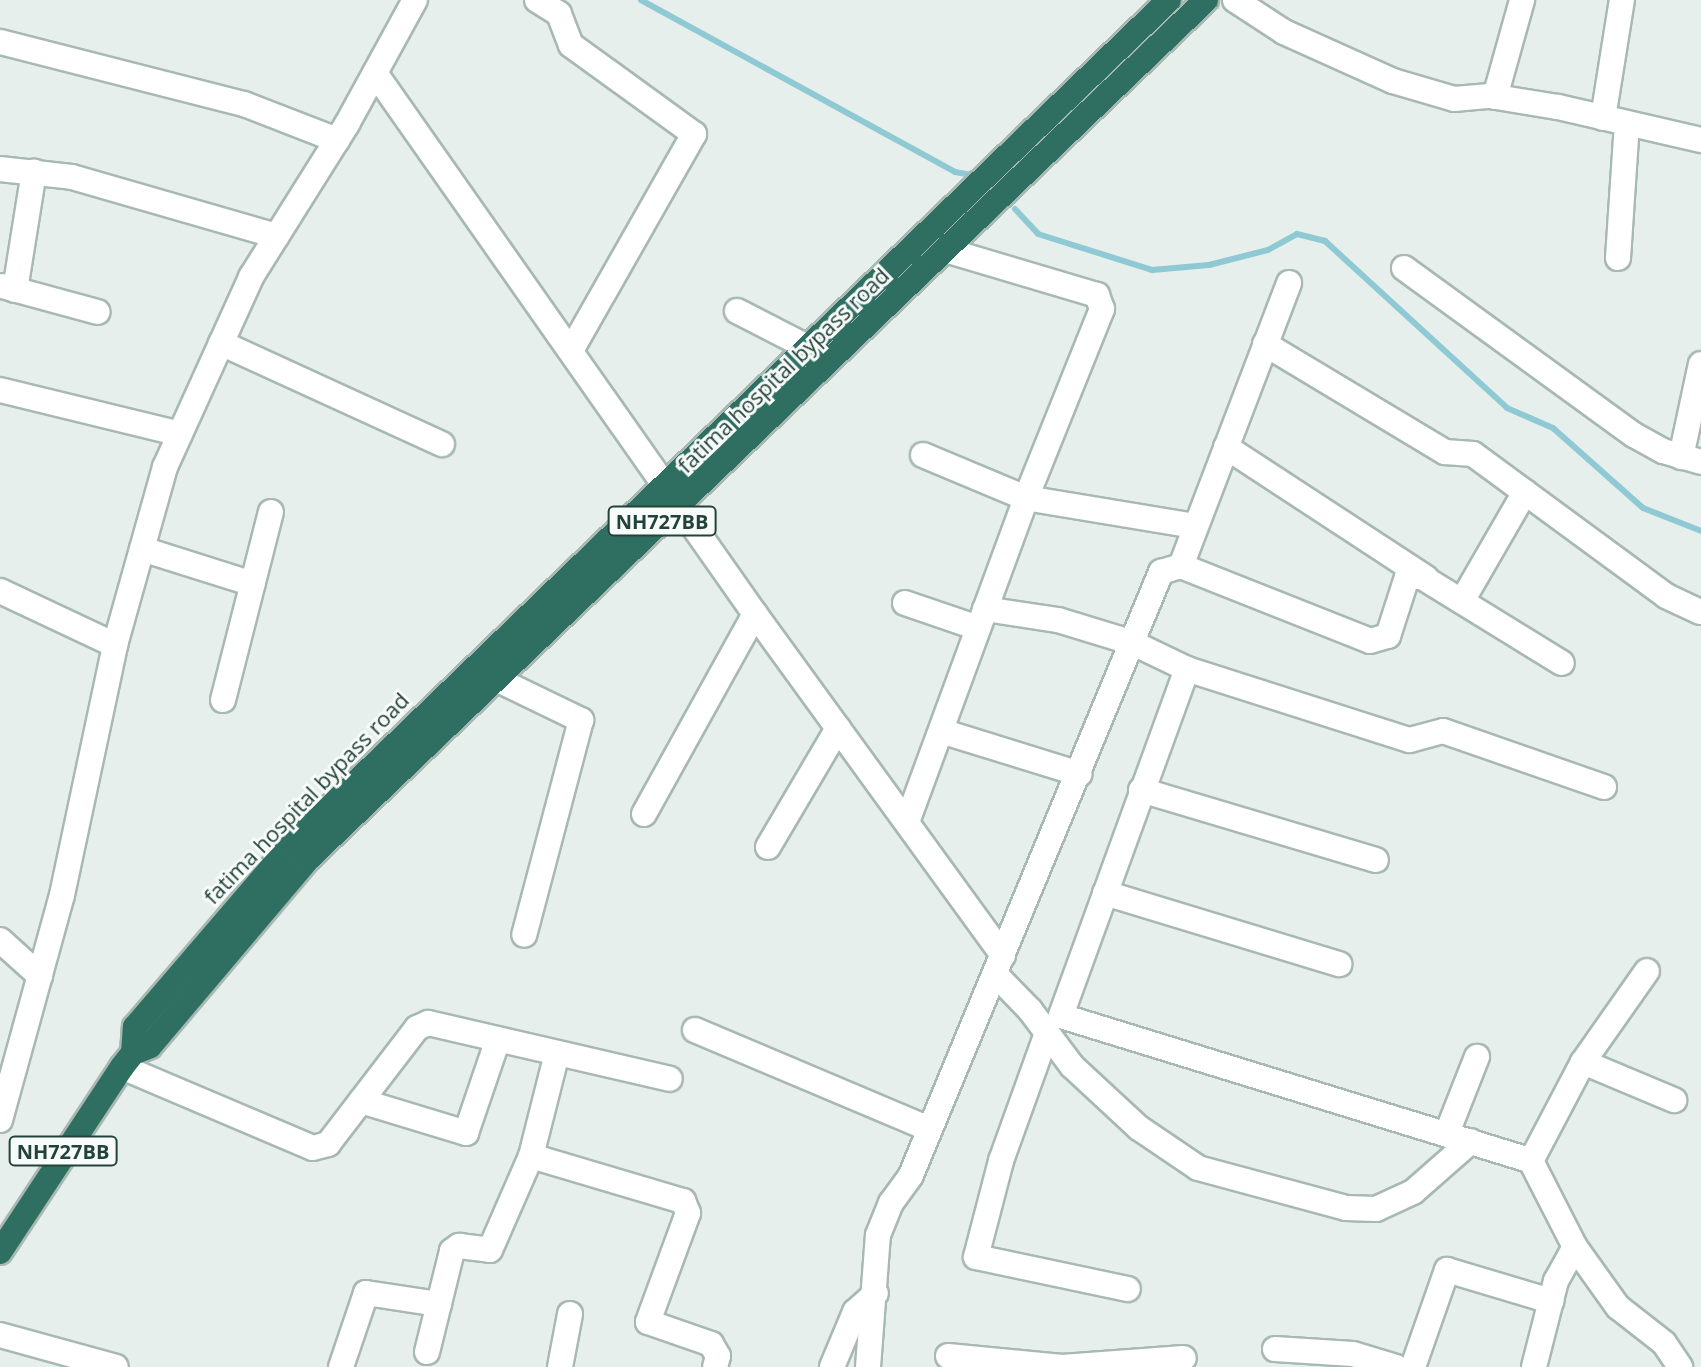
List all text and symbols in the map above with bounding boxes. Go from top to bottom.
street label: fatima hospital bypass road [672,262,894,478]
road number: NH727BB [606,505,718,537]
street label: fatima hospital bypass road [198,687,414,909]
road number: NH727BB [7,1135,119,1167]

